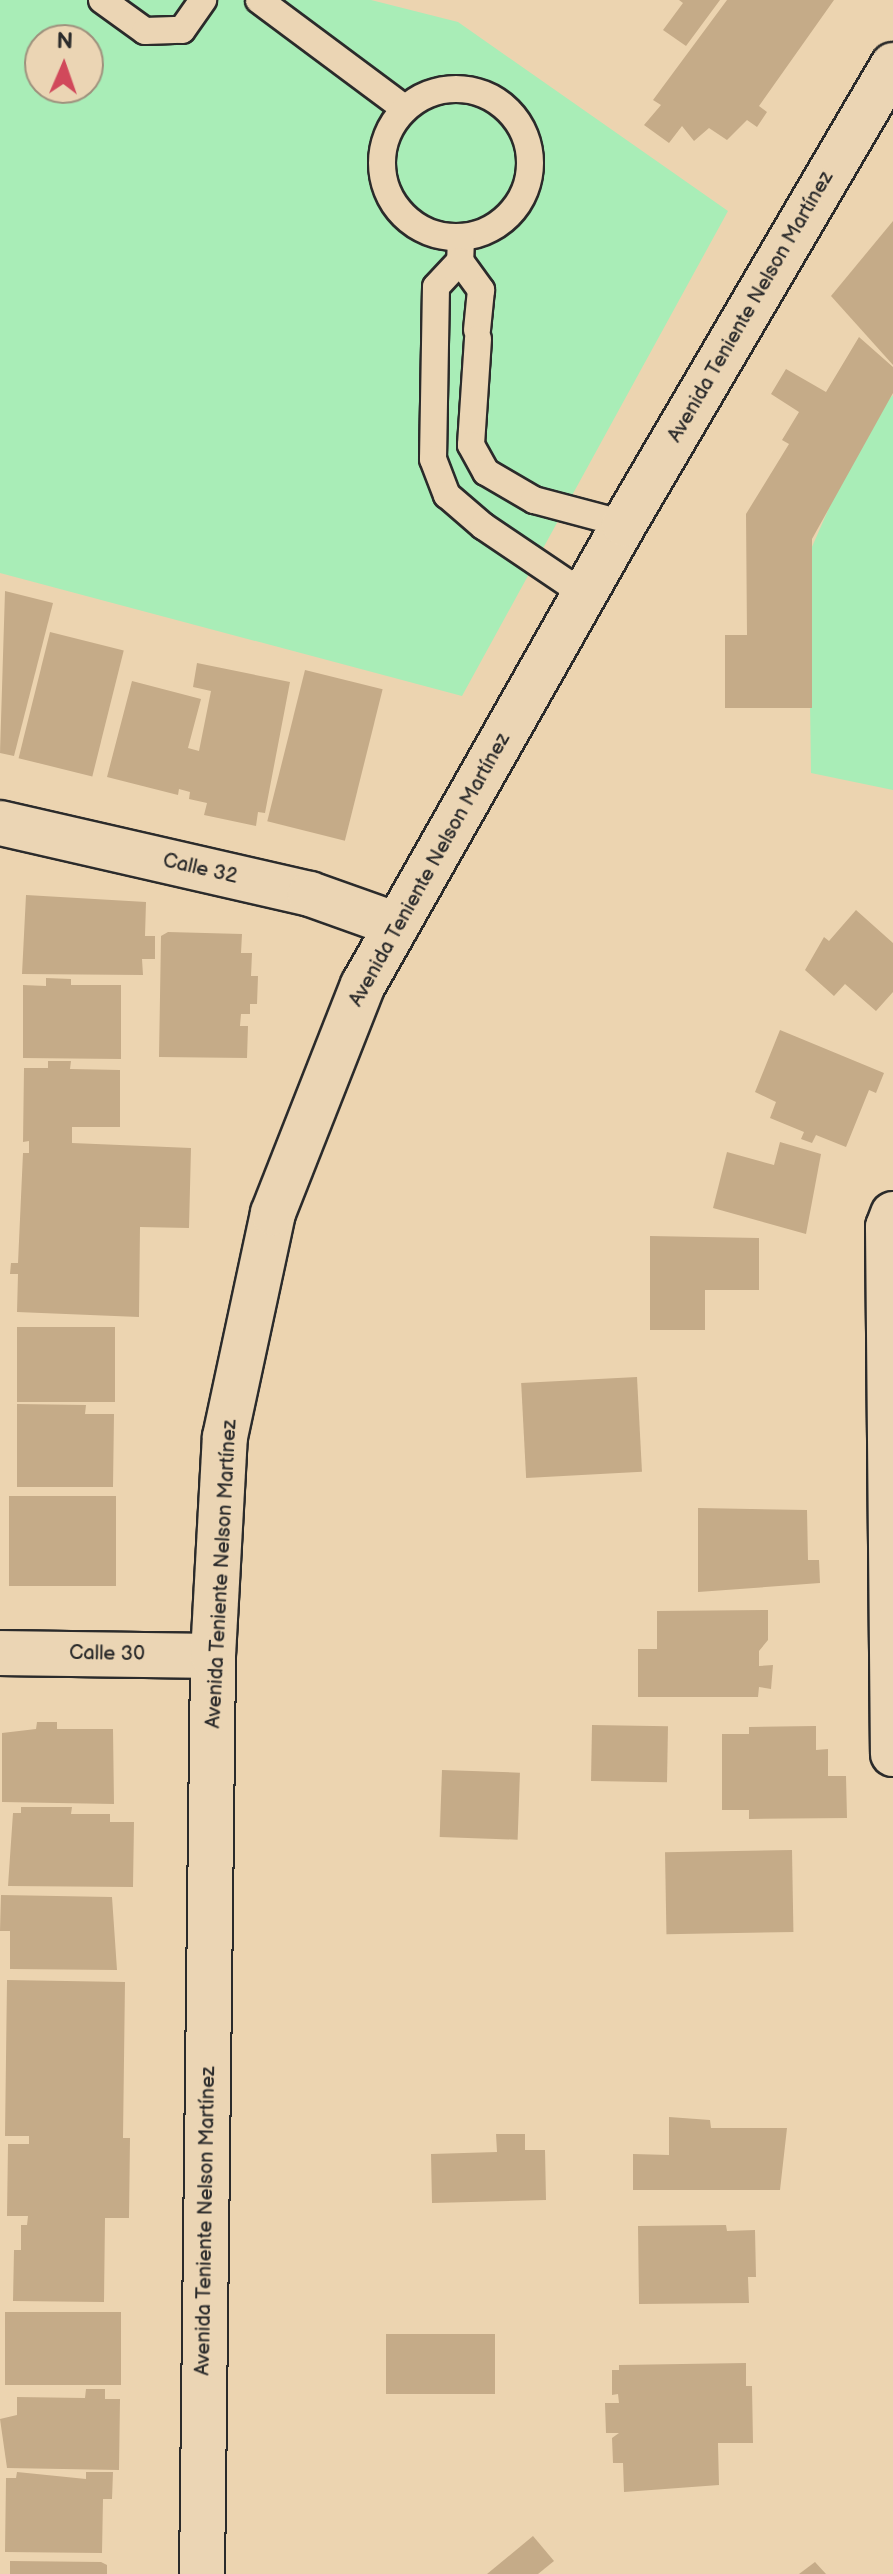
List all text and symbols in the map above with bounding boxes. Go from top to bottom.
north arrow [24,24,104,104]
text: N [56,28,74,55]
street label: Avenida Teniente Nelson Martínez [663,167,839,447]
street label: Avenida Teniente Nelson Martínez [344,729,516,1011]
street label: Calle 32 [160,849,240,889]
street label: Avenida Teniente Nelson Martínez [202,1419,242,1729]
street label: Calle 30 [69,1641,145,1667]
street label: Avenida Teniente Nelson Martínez [191,2066,221,2376]

